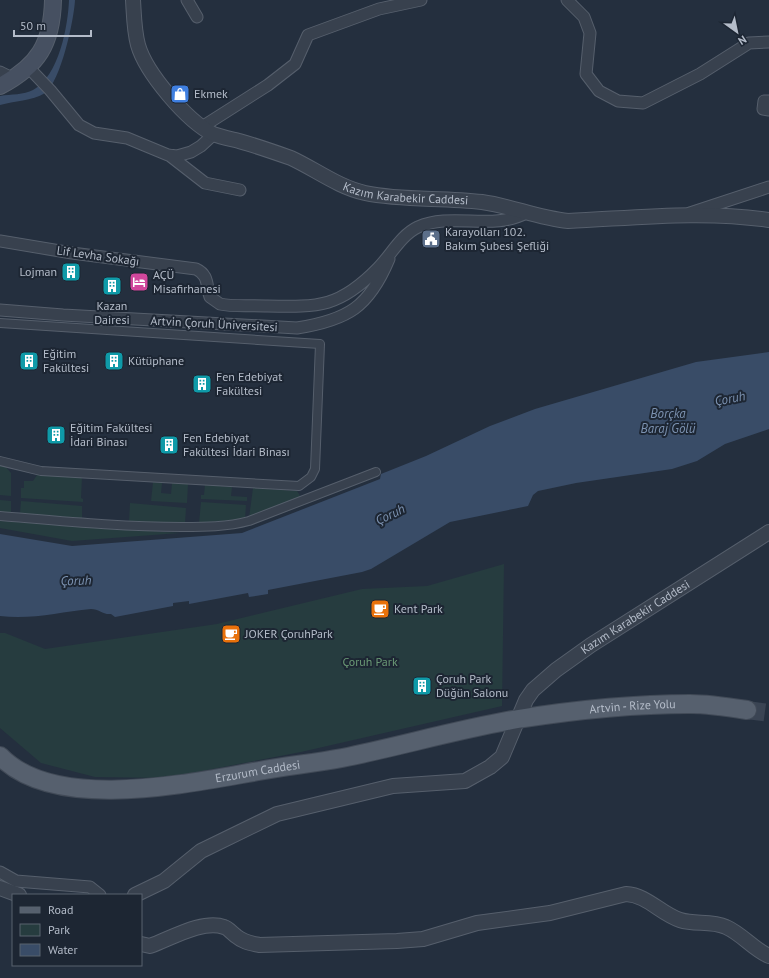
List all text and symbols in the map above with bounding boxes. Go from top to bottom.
scale bar [14,12,91,38]
north arrow [717,12,757,52]
text: 50 m [20,18,46,33]
text: N [736,33,749,48]
shop icon: Ekmek [169,83,191,105]
place label: Ekmek [194,86,228,101]
street label: Kazım Karabekir Caddesi [341,178,469,208]
place label: Karayolları 102. Bakım Şubesi Şefliği [445,224,549,253]
public building icon: Karayolları 102. Bakım Şubesi Şefliği [420,228,442,250]
street label: Lif Levha Sokağı [56,242,140,269]
building icon: Lojman [60,261,82,283]
place label: Lojman [20,264,57,279]
place label: AÇÜ Misafirhanesi [153,267,221,296]
hotel icon: AÇÜ Misafirhanesi [128,271,150,293]
building icon: Kazan Dairesi [101,275,123,297]
place label: Kazan Dairesi [94,298,130,327]
street label: Artvin Çoruh Üniversitesi [150,313,278,334]
place label: Eğitim Fakültesi [43,346,89,375]
building icon: Eğitim Fakültesi [18,350,40,372]
building icon: Kütüphane [103,350,125,372]
place label: Kütüphane [128,353,184,368]
place label: Fen Edebiyat Fakültesi [216,369,282,398]
building icon: Fen Edebiyat Fakültesi [191,373,213,395]
water label: Çoruh [713,387,747,410]
water label: Borçka Baraj Gölü [640,405,696,437]
place label: Eğitim Fakültesi İdari Binası [70,420,153,449]
building icon: Eğitim Fakültesi İdari Binası [45,424,67,446]
place label: Fen Edebiyat Fakültesi İdari Binası [183,430,290,459]
building icon: Fen Edebiyat Fakültesi İdari Binası [158,434,180,456]
water label: Çoruh [373,500,408,529]
water label: Çoruh [60,571,92,590]
street label: Kazım Karabekir Caddesi [578,576,692,657]
cafe icon: Kent Park [369,598,391,620]
place label: Kent Park [394,601,443,616]
cafe icon: JOKER ÇoruhPark [220,623,242,645]
place label: JOKER ÇoruhPark [244,626,333,641]
park label: Çoruh Park [342,654,398,669]
place label: Çoruh Park Düğün Salonu [436,671,508,700]
building icon: Çoruh Park Düğün Salonu [411,675,433,697]
street label: Artvin - Rize Yolu [589,696,676,716]
street label: Erzurum Caddesi [214,757,301,786]
legend [12,894,142,966]
text: Road [48,902,73,917]
text: Park [48,922,70,937]
text: Water [48,942,78,957]

